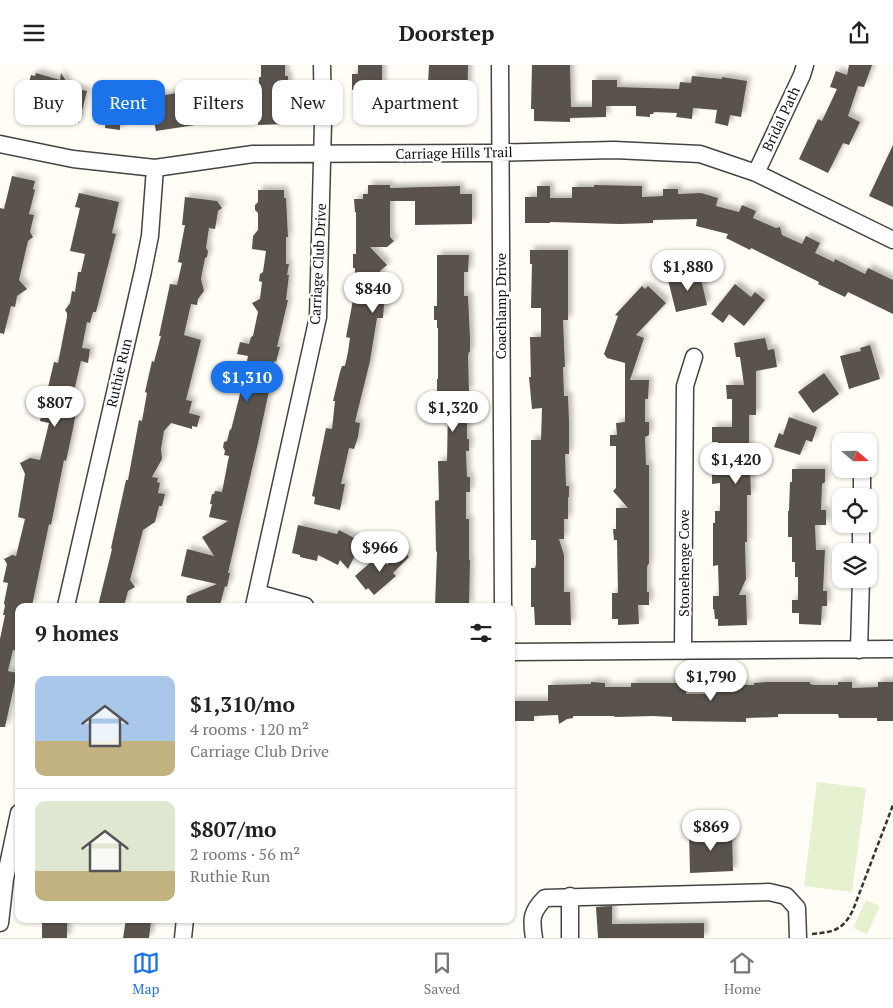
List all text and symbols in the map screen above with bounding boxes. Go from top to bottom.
text: Doorstep [399,18,494,47]
icon: menu [20,19,48,47]
icon: share [845,19,873,47]
chip: Buy [15,80,82,125]
chip: Rent [92,80,165,125]
chip: Filters [175,80,262,125]
chip: New [272,80,343,125]
chip: Apartment [353,80,477,125]
street label: Bridal Path [757,83,804,154]
street label: Carriage Hills Trail [395,142,513,163]
street label: Carriage Club Drive [305,203,330,325]
pin: $1,880 [647,249,729,292]
street label: Coachlamp Drive [491,253,510,359]
text: $1,880 [663,255,713,277]
pin: $840 [343,271,403,314]
text: $840 [355,277,391,299]
street label: Ruthie Run [101,336,136,409]
pin: $1,310 [206,361,288,403]
text: $1,310 [222,366,272,388]
pin: $807 [25,385,85,428]
text: $807 [37,391,73,413]
pin: $1,320 [412,391,494,433]
text: $1,320 [428,396,478,418]
north arrow [832,433,878,477]
map controls [832,433,877,588]
pin: $1,420 [695,443,777,485]
text: $1,420 [711,448,761,470]
button: locate [832,488,877,533]
street label: Stonehenge Cove [674,509,693,617]
pin: $966 [350,531,410,573]
text: $966 [362,536,398,558]
button: layers [832,543,877,588]
text: 9 homes [35,619,119,647]
icon: filters [467,619,495,647]
pin: $1,790 [670,659,752,702]
text: $1,790 [686,665,736,687]
text: $1,310/mo [190,690,295,718]
icon: home [75,696,135,756]
text: 4 rooms · 120 m² [190,718,309,740]
text: Carriage Club Drive [190,740,329,762]
pin: $869 [681,809,741,852]
text: $807/mo [190,815,277,843]
text: $869 [693,815,729,837]
icon: home [75,821,135,881]
text: 2 rooms · 56 m² [190,843,300,865]
text: Ruthie Run [190,865,270,887]
tab: Map [132,949,160,998]
tab: Saved [424,949,460,998]
tab: Home [724,949,761,998]

